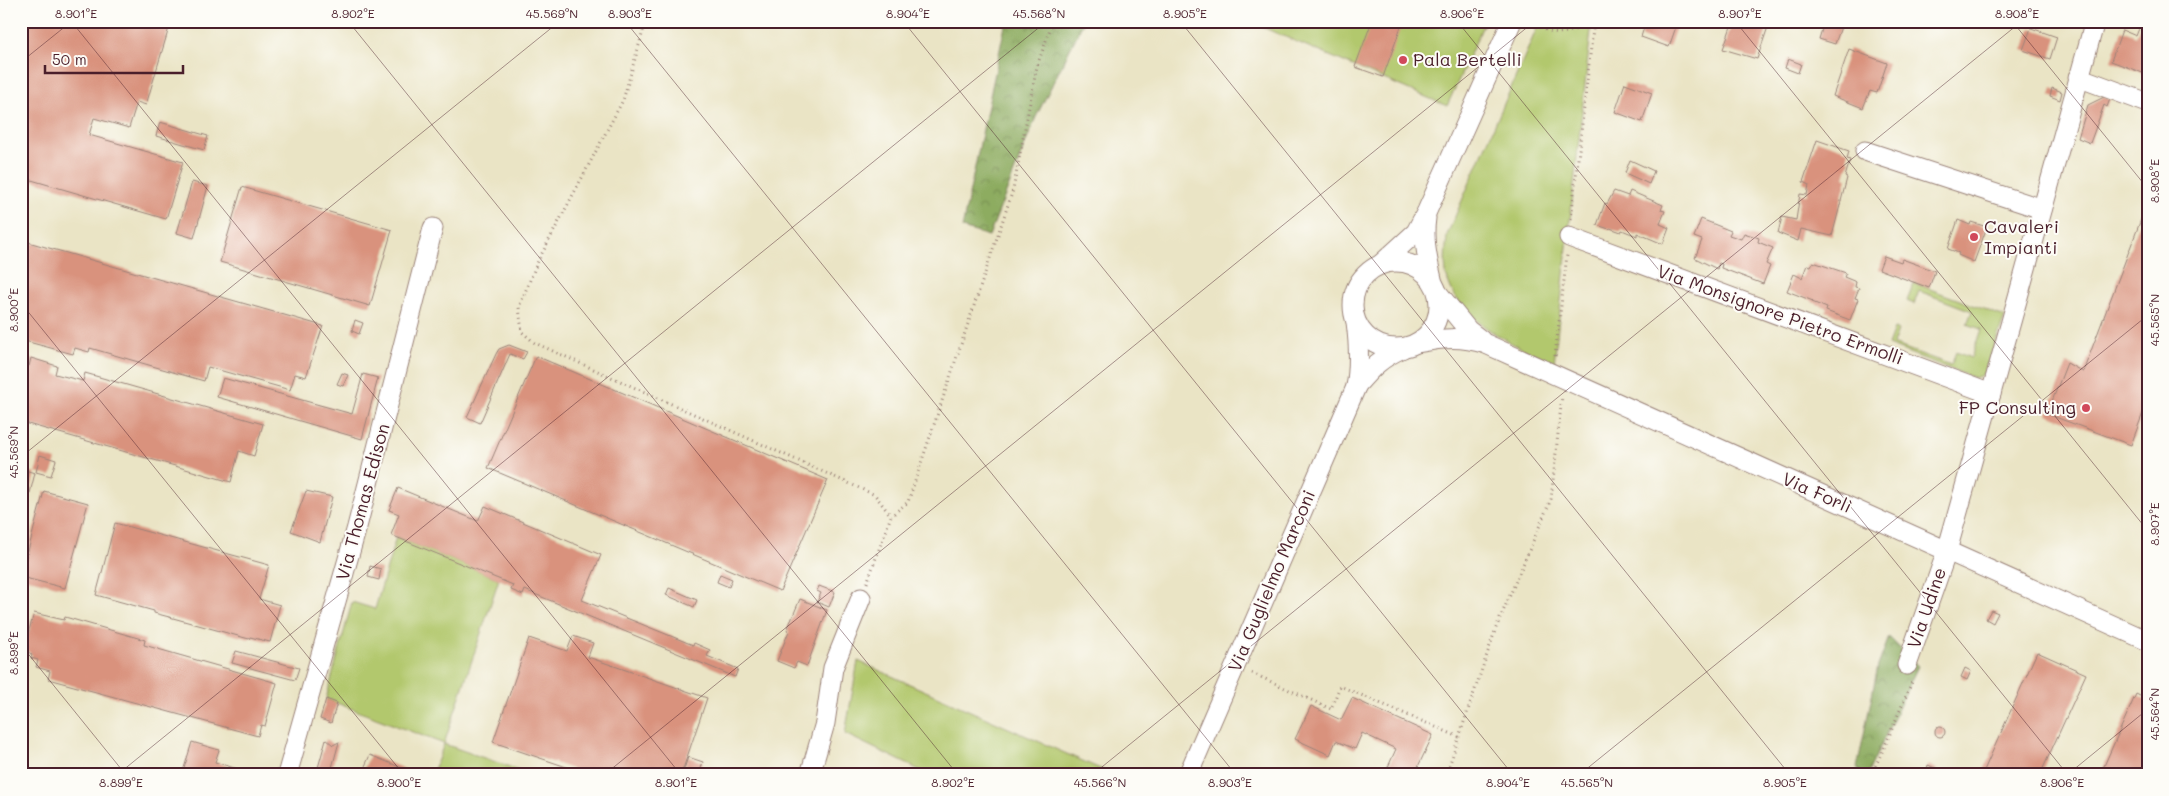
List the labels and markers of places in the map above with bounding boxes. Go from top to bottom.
place label: Pala Bertelli [1413,47,1522,71]
marker: Pala Bertelli [1397,54,1409,66]
place label: Cavaleri Impianti [1984,214,2059,259]
marker: Cavaleri Impianti [1968,231,1980,243]
place label: FP Consulting [1959,395,2076,419]
marker: FP Consulting [2080,402,2092,414]

